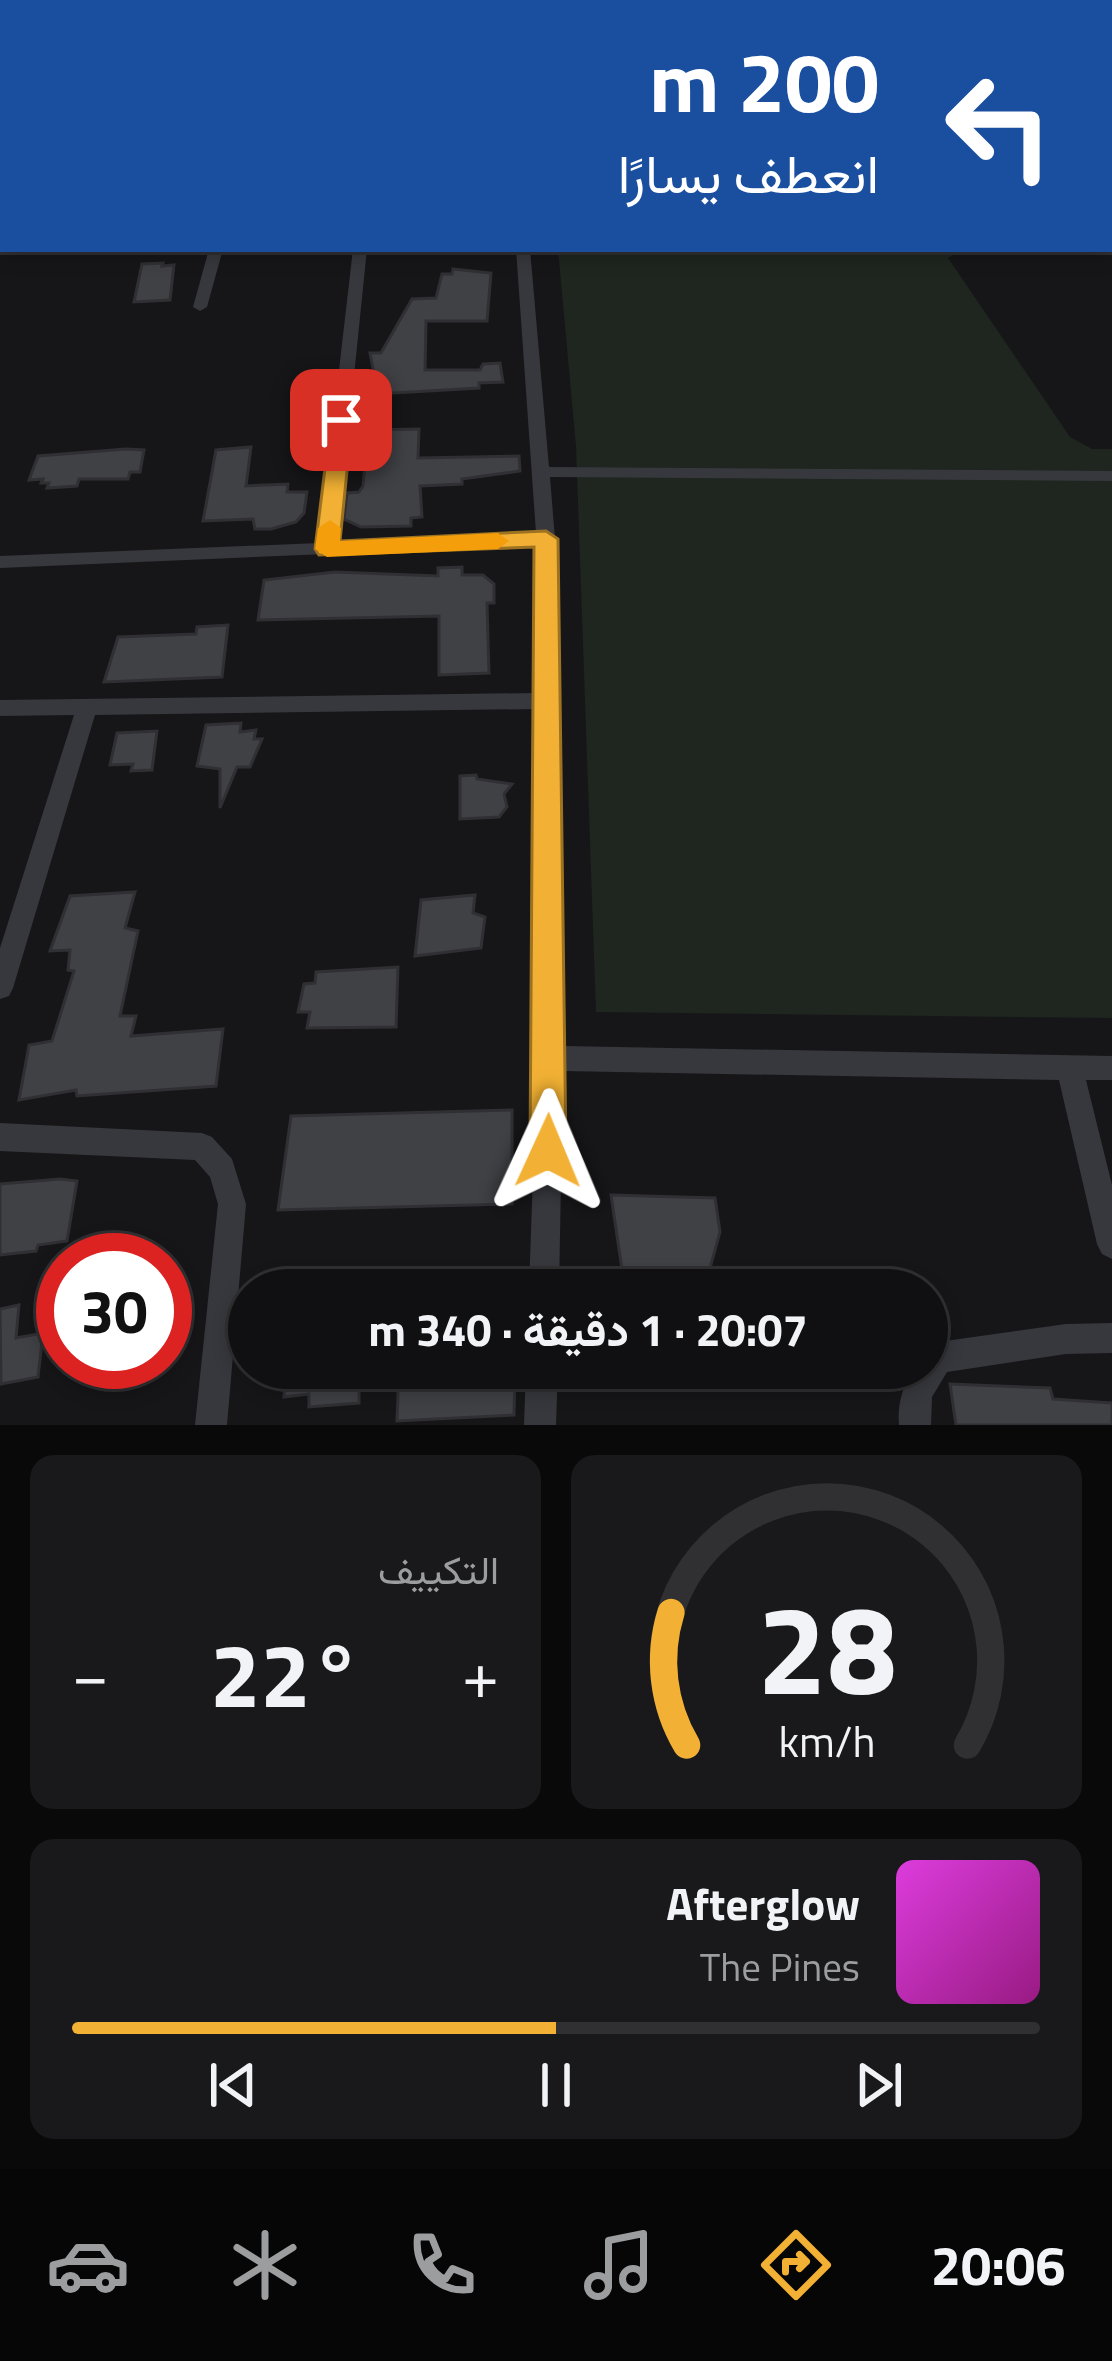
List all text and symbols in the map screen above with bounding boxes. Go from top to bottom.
text: 200 m [649,17,879,145]
icon: left [921,48,1077,204]
text: انعطف يسارًا [618,132,879,214]
pin [290,369,392,471]
icon: arrive [308,387,374,453]
position arrow [485,1088,611,1214]
speed limit sign: 30 [36,1233,192,1389]
text: 20:07 · 1 دقيقة · 340 m [368,1295,808,1363]
text: التكييف [378,1540,499,1599]
text: 28 [757,1553,896,1742]
text: 22° [210,1605,361,1742]
text: − [72,1623,109,1724]
text: + [462,1623,499,1724]
text: km/h [778,1708,875,1774]
text: Afterglow [666,1869,860,1937]
text: The Pines [700,1937,860,1996]
icon: previous [200,2052,266,2118]
icon: pause [523,2052,589,2118]
icon: next [846,2052,912,2118]
icon: car [46,2223,130,2307]
icon: climate [223,2223,307,2307]
icon: phone [400,2223,484,2307]
icon: music [577,2223,661,2307]
icon: directions [754,2223,838,2307]
text: 20:06 [931,2224,1066,2306]

